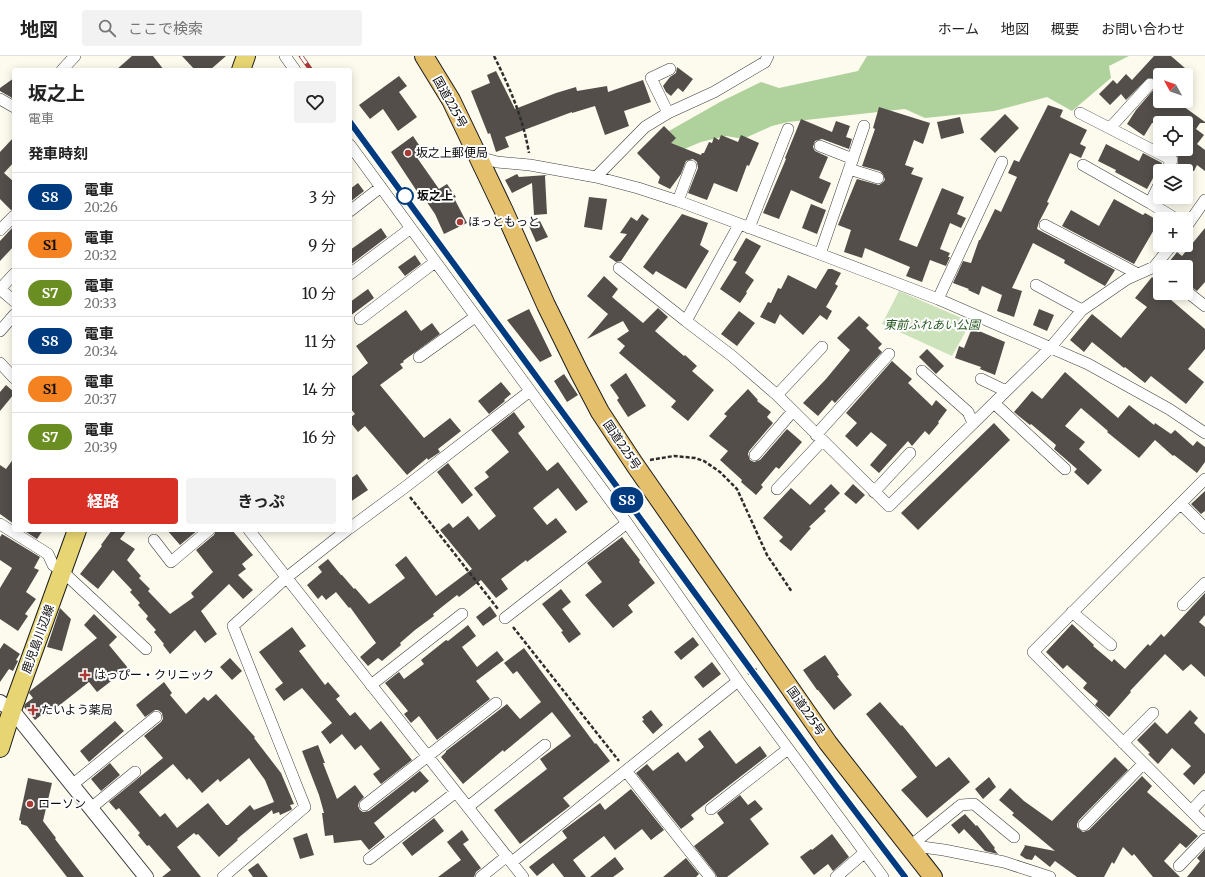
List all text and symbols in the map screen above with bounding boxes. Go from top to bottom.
search box [82,10,362,46]
text: 地図 [20,17,58,41]
icon: search [96,17,118,39]
text: ここで検索 [128,19,203,38]
text: ホーム [937,20,979,38]
text: 地図 [1001,20,1029,38]
text: 概要 [1051,20,1079,38]
text: お問い合わせ [1101,20,1185,38]
north arrow [1153,68,1193,108]
map controls [1153,68,1193,300]
street label: 国道225号 [430,73,471,130]
text: 坂之上 [28,81,85,105]
button: heart [294,81,336,123]
text: 電車 [28,110,54,127]
button: locate [1153,116,1193,156]
text: 発車時刻 [28,144,88,163]
place label: 坂之上郵便局 [416,145,488,160]
marker: 坂之上郵便局 [403,148,413,158]
button: layers [1153,164,1193,204]
text: 電車 [84,180,114,199]
marker: 坂之上 [396,187,414,205]
text: S8 [41,188,59,206]
text: 3 分 [309,188,336,207]
place label: 坂之上 [417,188,453,203]
text: 20:26 [84,199,118,216]
button: + [1153,212,1193,252]
place label: ほっともっと [468,214,540,229]
marker: ほっともっと [455,217,465,227]
text: 電車 [84,228,114,247]
text: S1 [43,236,57,254]
text: 9 分 [308,236,336,255]
text: 20:32 [84,247,117,264]
button: − [1153,260,1193,300]
text: 電車 [84,276,114,295]
text: S7 [42,284,58,302]
text: 10 分 [302,284,336,303]
text: 20:33 [84,295,117,312]
park label: 東前ふれあい公園 [884,317,982,332]
text: 電車 [84,324,114,343]
text: S8 [41,332,59,350]
text: 11 分 [304,332,336,351]
text: 20:34 [84,343,118,360]
text: 電車 [84,372,114,391]
text: S1 [43,380,57,398]
text: 14 分 [302,380,336,399]
text: 20:37 [84,391,117,408]
street label: 国道225号 [600,417,644,472]
text: 電車 [84,420,114,439]
text: S7 [42,428,58,446]
text: 16 分 [302,428,336,447]
text: 20:39 [84,439,117,456]
button: 経路 [28,478,178,524]
button: きっぷ [186,478,336,524]
line badge: S8 [609,487,645,513]
text: S8 [618,491,636,509]
street label: 鹿児島川辺線 [18,602,57,675]
place label: はっぴー・クリニック [94,667,214,682]
marker: はっぴー・クリニック [79,669,91,681]
street label: 国道225号 [784,683,829,738]
place label: たいよう薬局 [41,702,113,717]
marker: たいよう薬局 [28,705,38,715]
place label: ローソン [38,796,86,811]
marker: ローソン [25,799,35,809]

